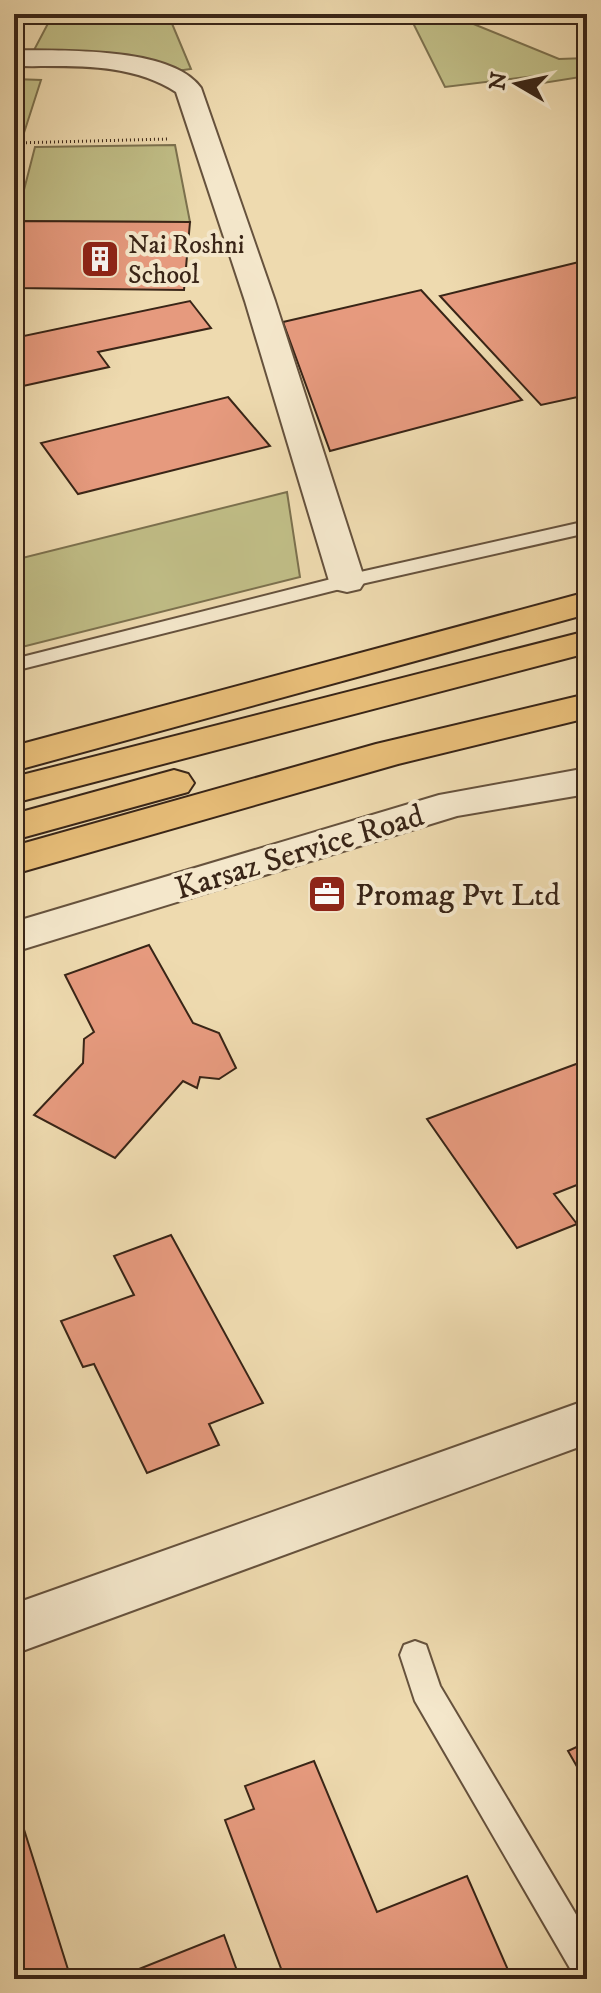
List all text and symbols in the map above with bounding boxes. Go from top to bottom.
north arrow [477,44,557,124]
text: N [484,70,513,92]
place label: Nai Roshni School [128,229,244,292]
building icon: Nai Roshni School [79,238,121,280]
street label: Karsaz Service Road [170,796,429,910]
office icon: Promag Pvt Ltd [306,873,348,915]
place label: Promag Pvt Ltd [355,876,560,916]

